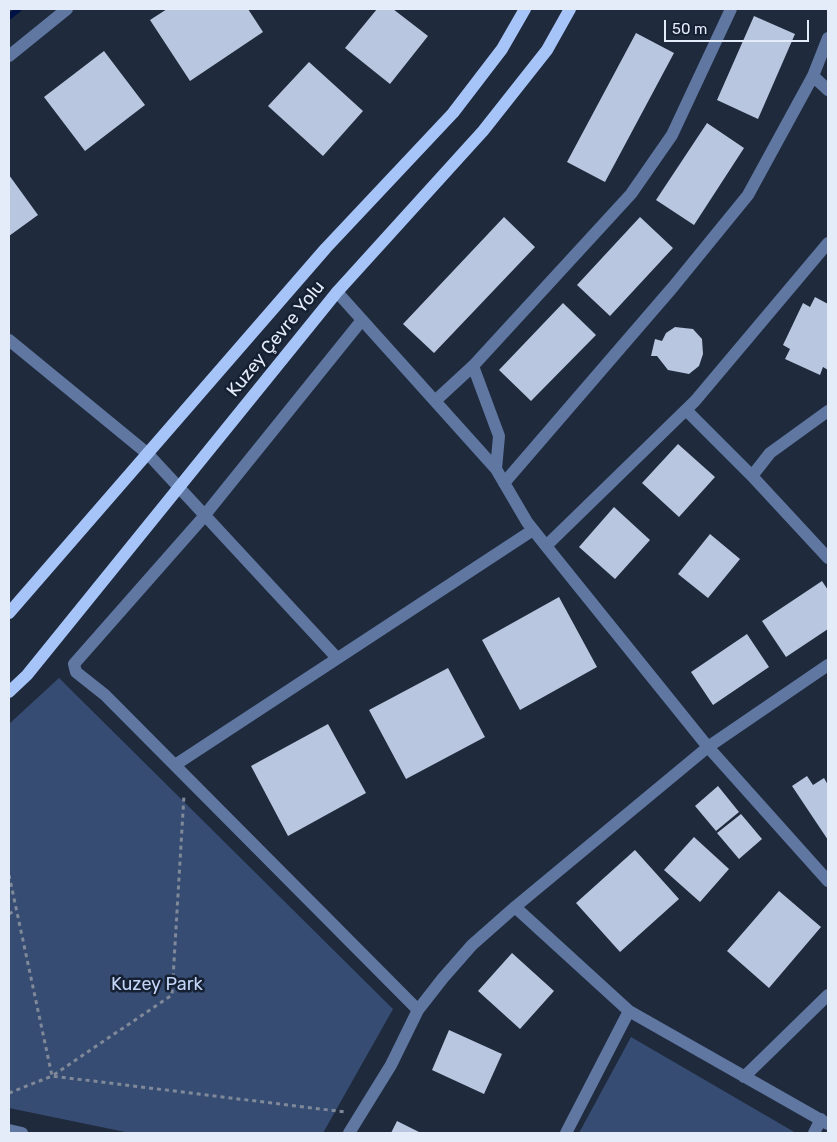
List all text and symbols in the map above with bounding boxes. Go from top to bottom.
scale bar [667,10,812,42]
text: 50 m [672,20,707,38]
street label: Kuzey Çevre Yolu [223,277,329,401]
park label: Kuzey Park [111,974,203,996]

